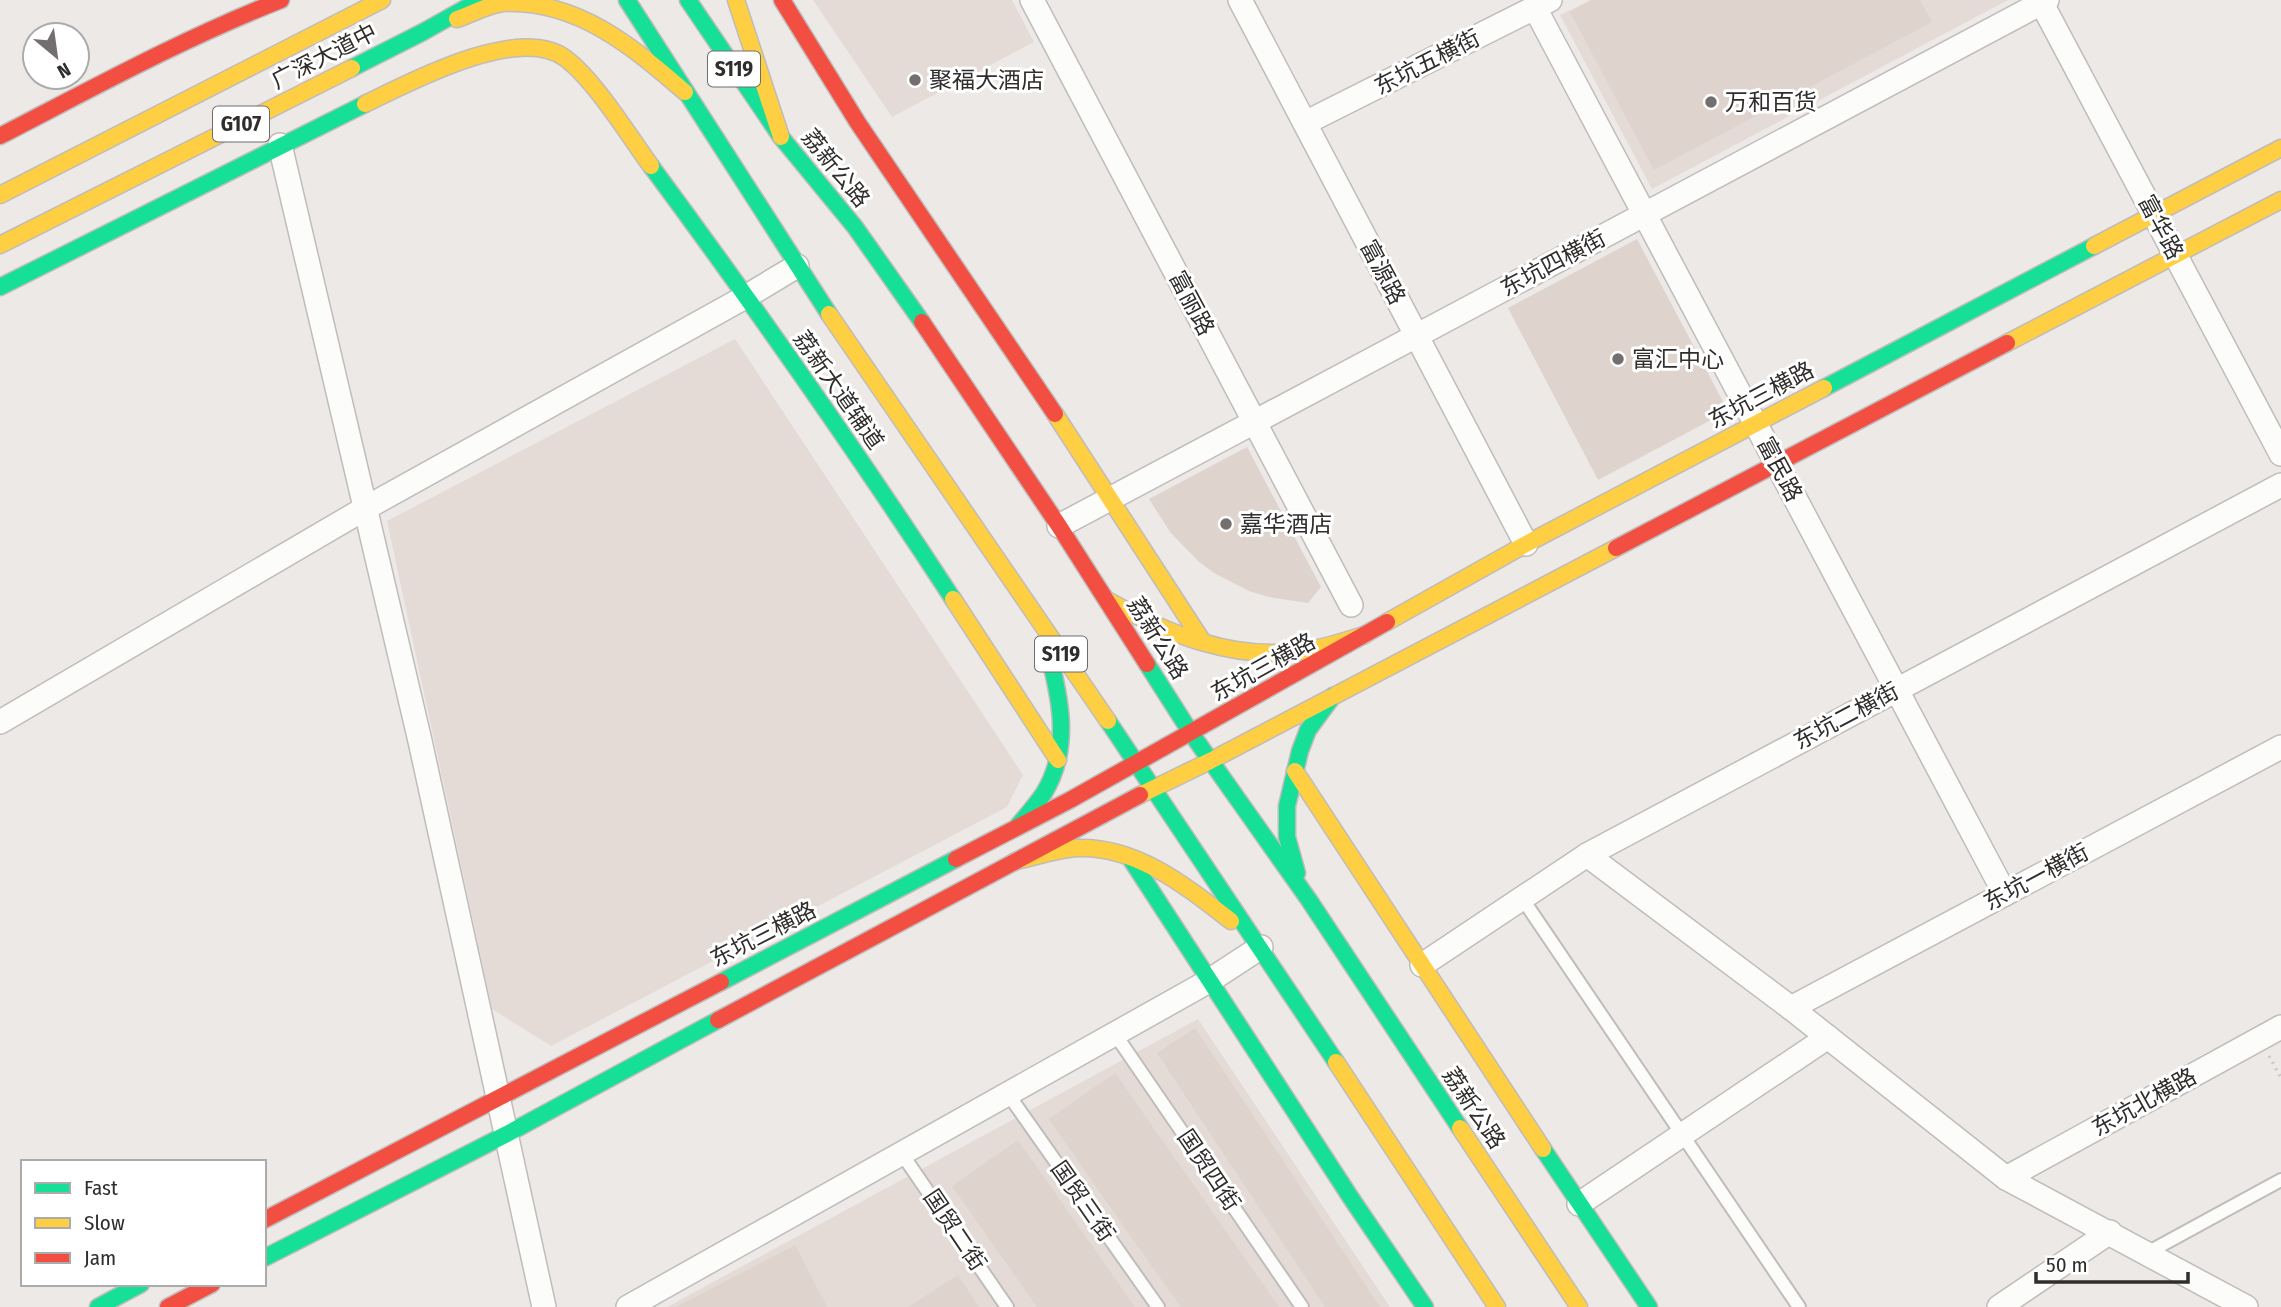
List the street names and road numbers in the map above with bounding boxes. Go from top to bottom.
street label: 广深大道中 [266,17,382,95]
street label: 东坑五横街 [1369,23,1485,101]
road number: S119 [708,52,760,86]
road number: G107 [213,106,269,142]
street label: 荔新公路 [796,123,876,213]
street label: 富华路 [2132,190,2190,264]
street label: 东坑四横街 [1496,224,1610,302]
street label: 富源路 [1354,235,1412,309]
street label: 富丽路 [1163,266,1221,340]
street label: 荔新大道辅道 [788,325,890,455]
street label: 东坑三横路 [1704,356,1818,434]
street label: 富民路 [1751,432,1809,506]
street label: 荔新公路 [1122,592,1194,684]
street label: 东坑三横路 [1206,627,1320,707]
road number: S119 [1035,636,1087,672]
street label: 东坑二横街 [1789,677,1903,755]
street label: 东坑一横街 [1979,838,2093,916]
street label: 东坑三横路 [705,895,821,973]
street label: 荔新公路 [1437,1062,1511,1154]
street label: 东坑北横路 [2087,1062,2201,1142]
street label: 国贸四街 [1172,1124,1246,1216]
street label: 国贸三街 [1045,1155,1121,1247]
street label: 国贸二街 [918,1184,992,1276]

